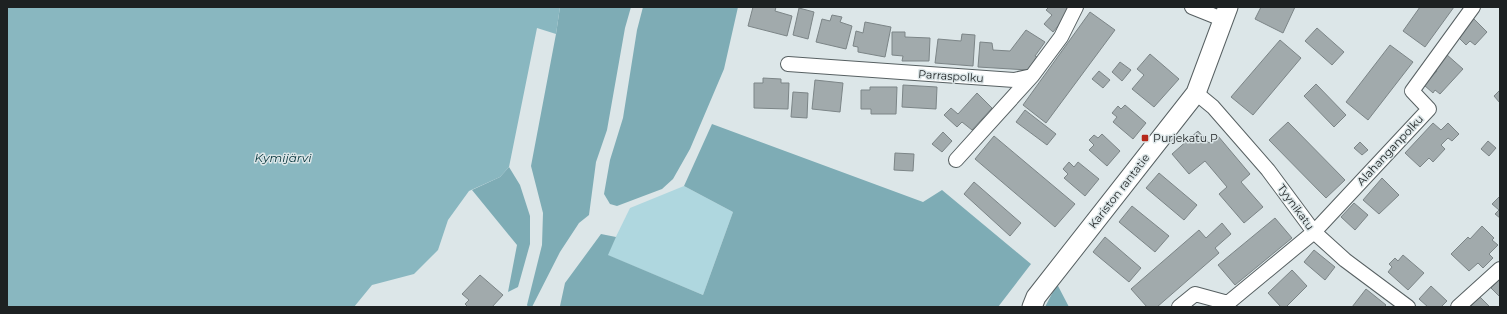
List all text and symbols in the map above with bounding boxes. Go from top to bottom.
street label: Parraspolku [918,67,984,85]
street label: Alahanganpolku [1354,112,1426,188]
place label: Purjekatu P [1153,131,1218,145]
marker: Purjekatu P [1140,133,1150,143]
water label: Kymijärvi [254,150,312,165]
street label: Kariston rantatie [1085,151,1153,231]
street label: Tyynikatu [1275,181,1317,233]

